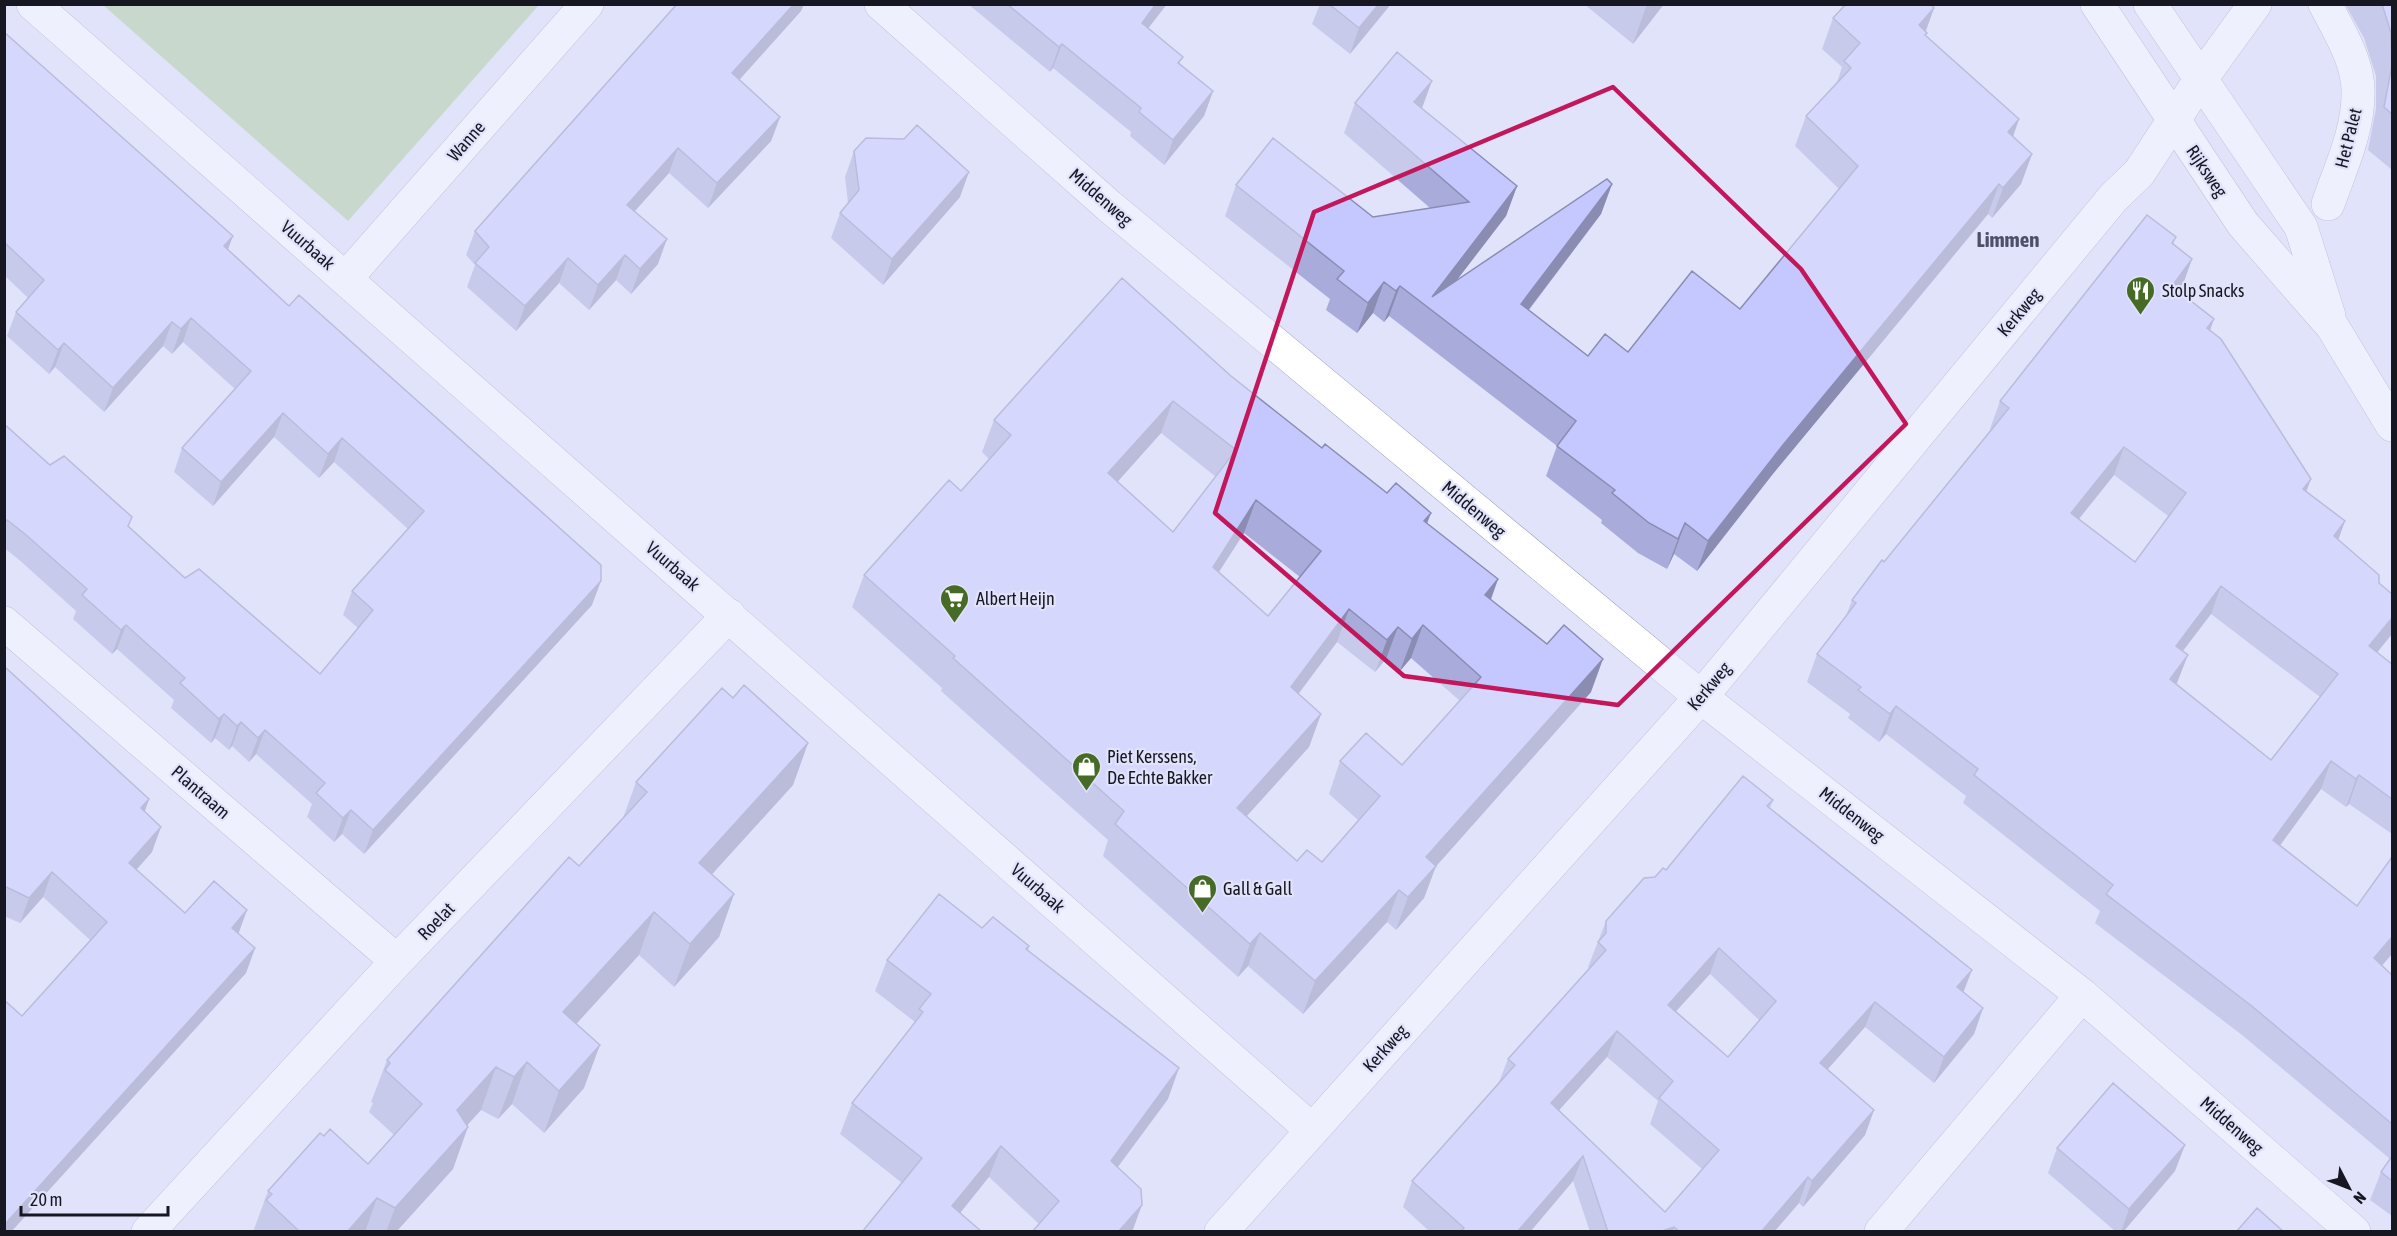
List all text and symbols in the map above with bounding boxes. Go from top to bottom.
street label: Het Palet [2330,106,2366,170]
street label: Wanne [443,117,489,165]
street label: Rijksweg [2182,141,2232,201]
street label: Middenweg [1065,164,1137,230]
street label: Vuurbaak [277,216,339,274]
district label: Limmen [1977,227,2039,251]
restaurant icon: Stolp Snacks [2125,274,2157,316]
place label: Stolp Snacks [2162,280,2244,301]
street label: Kerkweg [1993,283,2045,340]
street label: Middenweg [1438,476,1510,542]
street label: Vuurbaak [642,537,704,595]
supermarket icon: Albert Heijn [939,582,971,624]
place label: Albert Heijn [976,588,1055,609]
street label: Kerkweg [1683,657,1735,714]
place label: Piet Kerssens, De Echte Bakker [1107,746,1213,788]
shop icon: Piet Kerssens, De Echte Bakker [1070,750,1102,792]
street label: Plantraam [167,761,235,823]
street label: Middenweg [1815,782,1889,846]
street label: Vuurbaak [1007,859,1069,917]
shop icon: Gall & Gall [1186,872,1218,914]
place label: Gall & Gall [1223,878,1292,899]
street label: Roelat [413,898,459,944]
street label: Kerkweg [1358,1020,1412,1076]
street label: Middenweg [2196,1092,2268,1158]
north arrow [2319,1158,2379,1218]
scale bar [21,1179,168,1217]
text: 20 m [30,1189,62,1210]
text: N [2350,1189,2370,1208]

